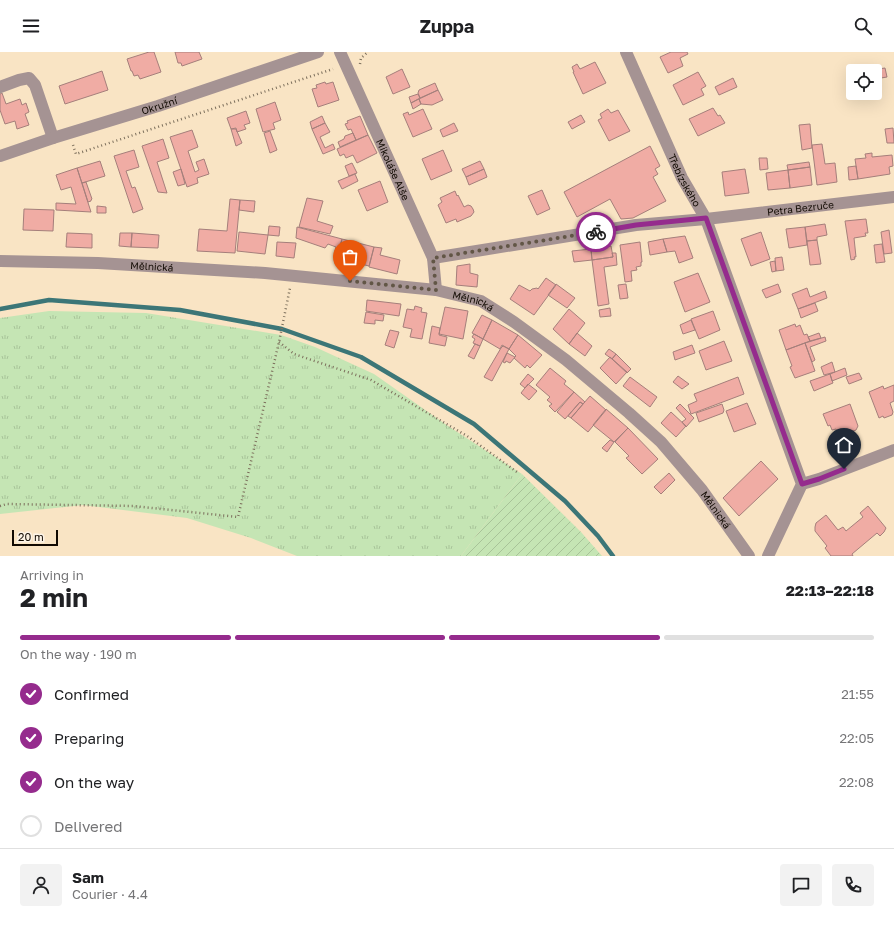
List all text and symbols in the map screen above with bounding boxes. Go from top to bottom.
icon: menu [20,15,42,37]
text: Zuppa [420,15,474,37]
icon: search [852,15,874,37]
map controls [846,64,882,100]
button: locate [846,64,882,100]
street label: Okružní [140,94,180,117]
street label: Mikoláše Alše [374,137,412,202]
street label: Třebízského [666,152,703,209]
street label: Petra Bezruče [766,198,835,218]
courier [576,212,616,252]
icon: bike [585,221,607,243]
pin [333,240,367,281]
icon: bag [339,246,361,268]
street label: Mělnická [130,259,174,274]
street label: Mělnická [451,288,496,314]
pin [827,428,861,469]
icon: home [833,434,855,456]
street label: Mělnická [699,489,734,531]
scale bar [12,528,58,547]
text: 20 m [18,530,44,543]
text: Arriving in [20,567,84,583]
text: 22:13–22:18 [786,581,874,599]
text: 2 min [20,582,88,613]
text: On the way · 190 m [20,646,137,662]
icon: check [20,683,42,705]
text: Confirmed [54,685,129,703]
text: 21:55 [841,686,874,702]
icon: check [20,727,42,749]
text: Preparing [54,729,124,747]
text: 22:05 [839,730,874,746]
icon: check [20,771,42,793]
text: On the way [54,773,134,791]
text: 22:08 [839,774,874,790]
text: Delivered [54,817,122,835]
button: person [20,864,62,906]
button: chat [780,864,822,906]
button: phone [832,864,874,906]
text: Sam [72,868,104,886]
text: Courier · 4.4 [72,886,148,902]

